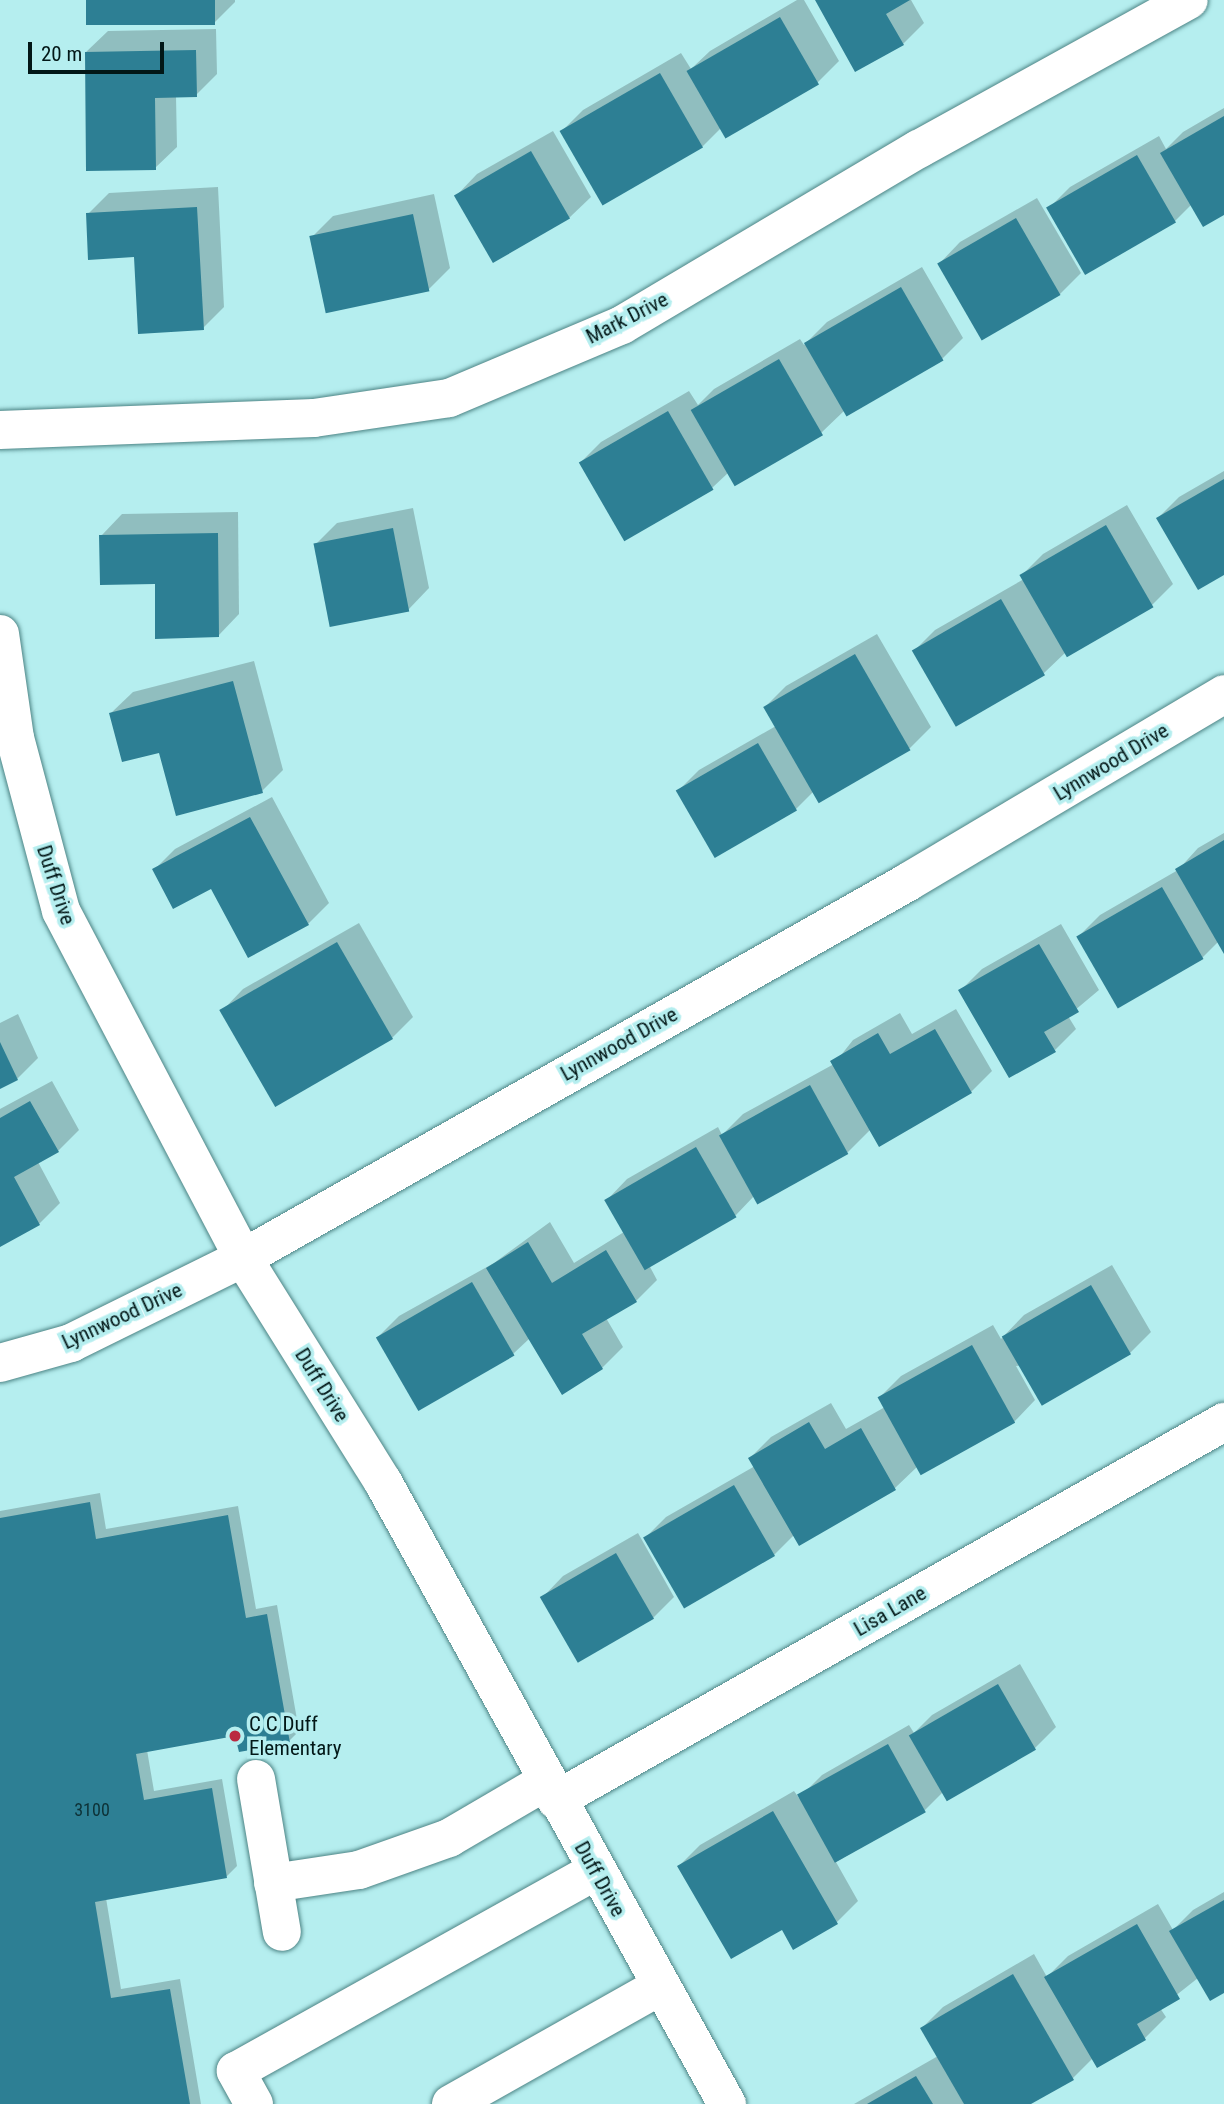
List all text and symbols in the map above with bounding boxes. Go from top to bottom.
scale bar [32,28,168,72]
text: 20 m [41,42,82,66]
street label: Mark Drive [582,287,672,349]
street label: Lynnwood Drive [1049,718,1173,806]
street label: Duff Drive [31,842,81,928]
street label: Lynnwood Drive [556,1002,682,1086]
street label: Lynnwood Drive [58,1277,186,1355]
street label: Duff Drive [290,1343,354,1427]
street label: Lisa Lane [849,1580,931,1642]
place label: C C Duff Elementary [249,1711,342,1761]
marker: C C Duff Elementary [227,1728,243,1744]
house number: 3100 [74,1799,110,1821]
street label: Duff Drive [569,1837,631,1921]

